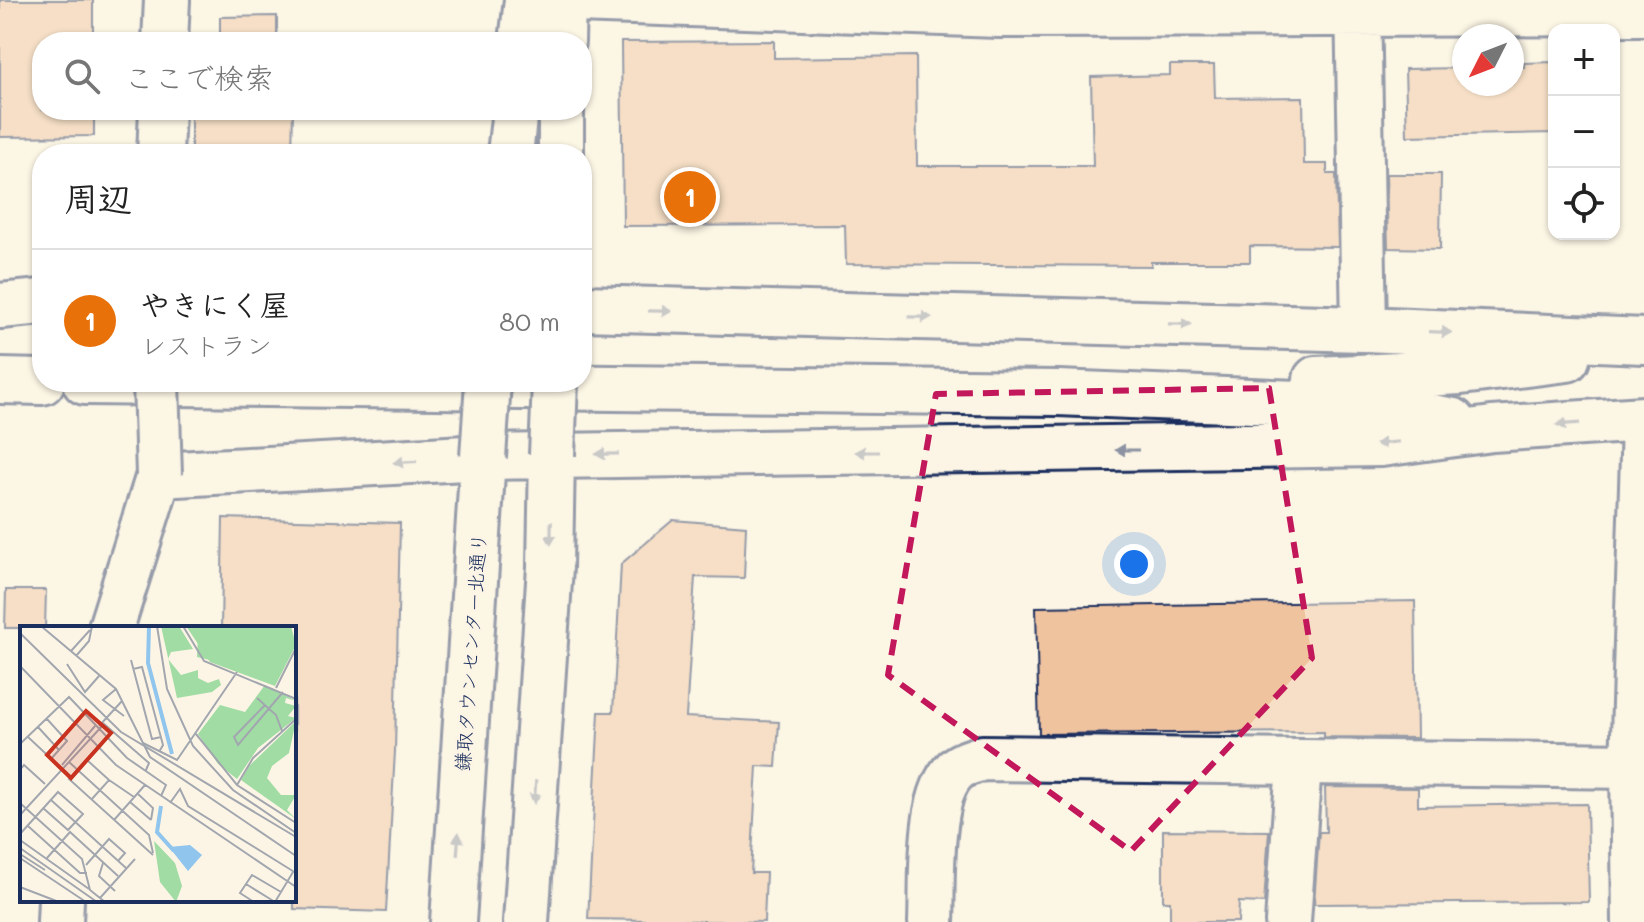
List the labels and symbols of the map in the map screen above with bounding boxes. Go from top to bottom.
north arrow [1452,24,1524,96]
pin: 1 [664,167,716,227]
one-way arrow [648,304,673,317]
one-way arrow [908,311,933,324]
one-way arrow [1168,318,1193,331]
one-way arrow [1428,326,1453,339]
one-way arrow [1555,418,1580,431]
one-way arrow [1374,436,1399,449]
one-way arrow [1114,444,1139,456]
one-way arrow [854,446,879,458]
one-way arrow [594,448,619,460]
one-way arrow [392,455,417,468]
one-way arrow [544,521,557,546]
street label: 鎌取タウンセンター北通り [449,532,491,772]
your location [1114,544,1154,584]
inset map [20,626,296,902]
one-way arrow [528,780,541,805]
one-way arrow [452,831,465,856]

